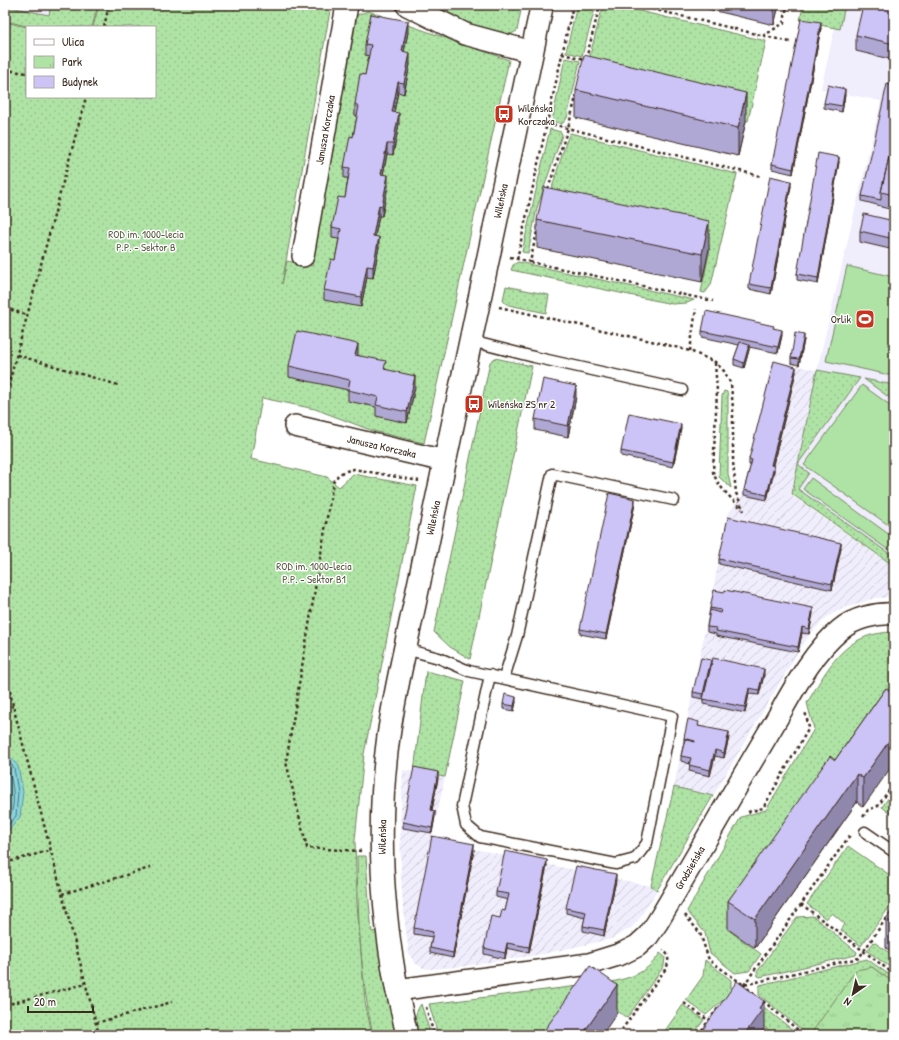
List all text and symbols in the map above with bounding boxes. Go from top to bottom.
legend [26,26,156,98]
text: Ulica [62,33,84,50]
text: Park [62,53,82,70]
text: Budynek [62,73,98,90]
street label: Janusza Korczaka [312,93,338,166]
place label: Wileńska Korczaka [518,101,555,128]
bus stop icon: Wileńska Korczaka [493,103,515,125]
street label: Wileńska [490,182,511,219]
park label: ROD im. 1000-lecia P.P. - Sektor B [108,227,184,254]
sports icon: Orlik [854,308,876,330]
place label: Orlik [831,312,851,326]
bus stop icon: Wileńska ZS nr 2 [463,393,485,415]
place label: Wileńska ZS nr 2 [488,397,555,411]
street label: Janusza Korczaka [346,431,418,461]
street label: Wileńska [422,499,444,536]
park label: ROD im. 1000-lecia P.P. - Sektor B1 [276,559,352,586]
street label: Wileńska [375,819,389,854]
street label: Grodzieńska [671,843,708,892]
north arrow [833,974,873,1014]
scale bar [28,988,93,1014]
text: 20 m [34,993,56,1010]
text: N [841,995,854,1010]

